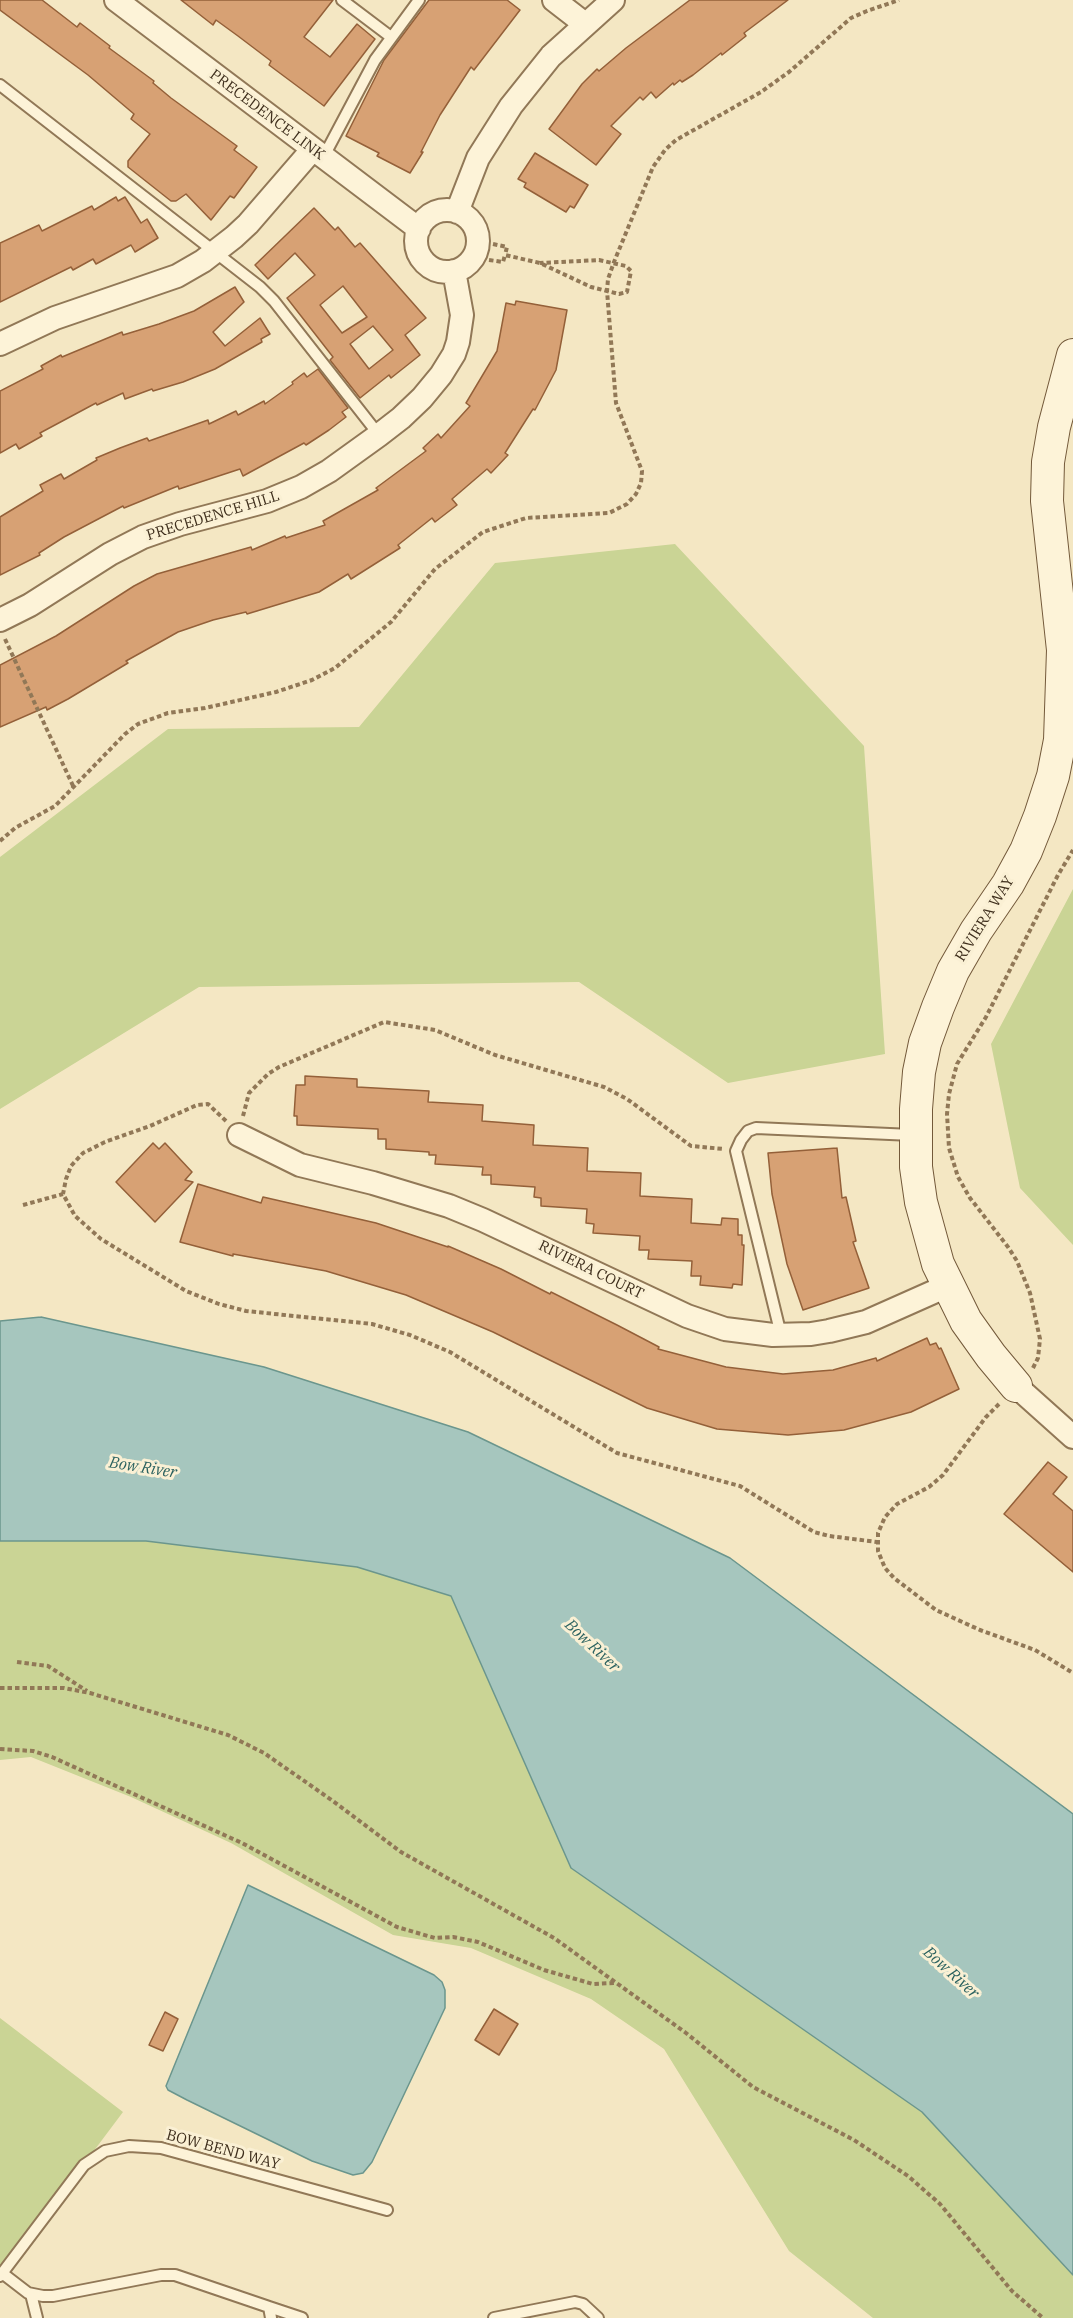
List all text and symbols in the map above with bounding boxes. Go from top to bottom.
street label: PRECEDENCE LINK [206,66,328,164]
street label: PRECEDENCE HILL [144,487,282,545]
street label: RIVIERA WAY [952,873,1018,965]
street label: RIVIERA COURT [535,1237,647,1303]
water label: Bow River [108,1453,178,1483]
water label: Bow River [560,1616,624,1676]
water label: Bow River [919,1943,983,2003]
street label: BOW BEND WAY [164,2126,282,2174]

